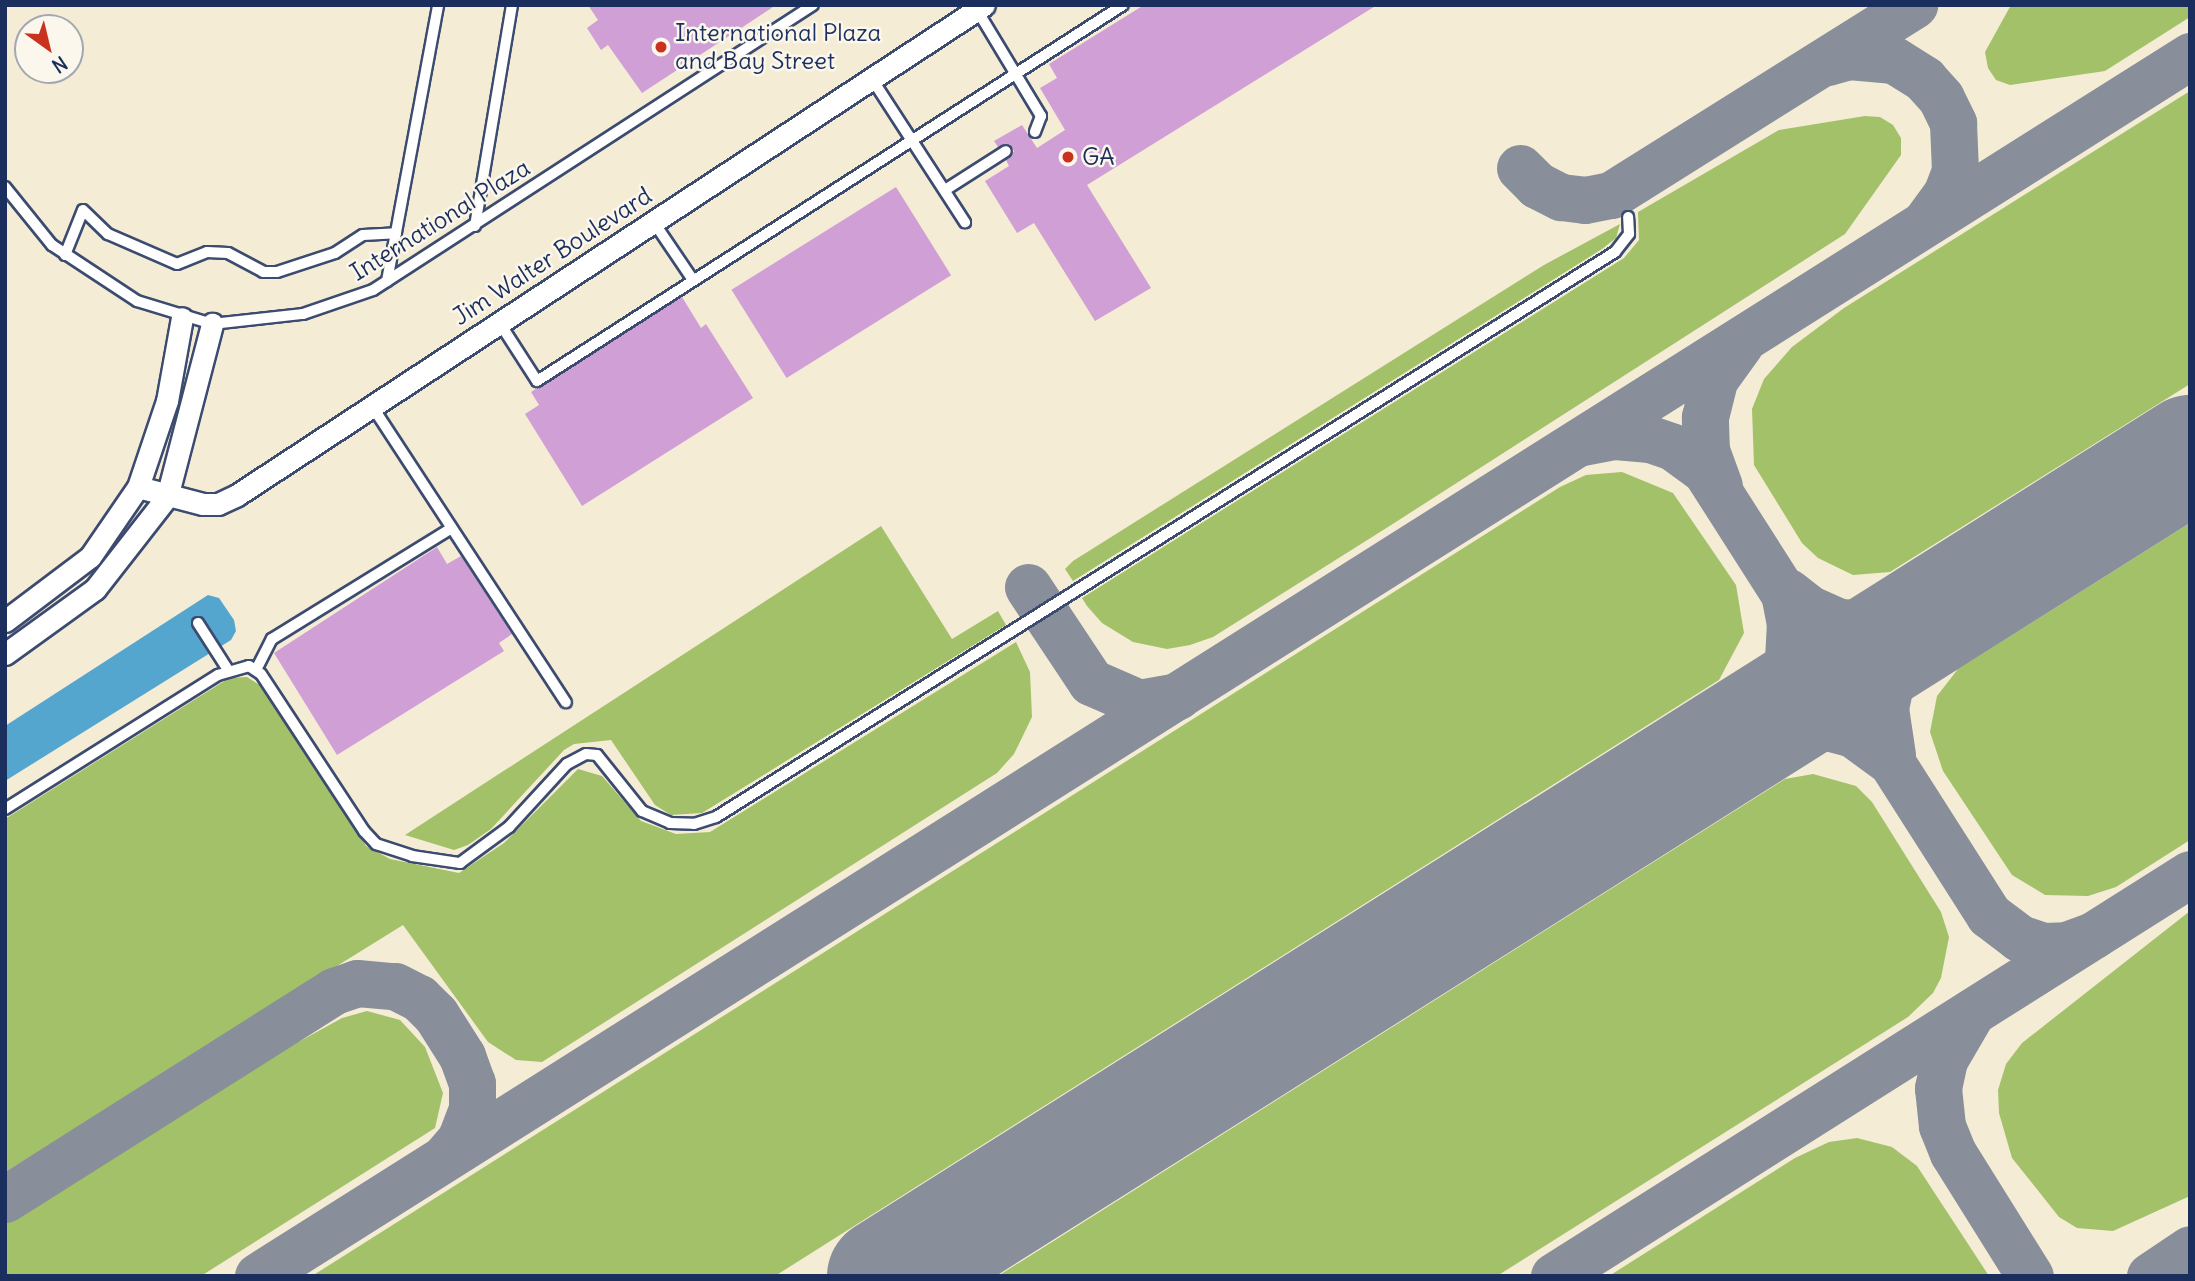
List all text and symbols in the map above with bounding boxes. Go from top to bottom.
north arrow [14,14,84,84]
place label: International Plaza and Bay Street [675,19,881,75]
marker: International Plaza and Bay Street [653,39,669,55]
text: N [47,51,72,78]
place label: GA [1082,143,1115,171]
marker: GA [1060,149,1076,165]
street label: International Plaza [345,153,535,287]
street label: Jim Walter Boulevard [447,181,657,331]

